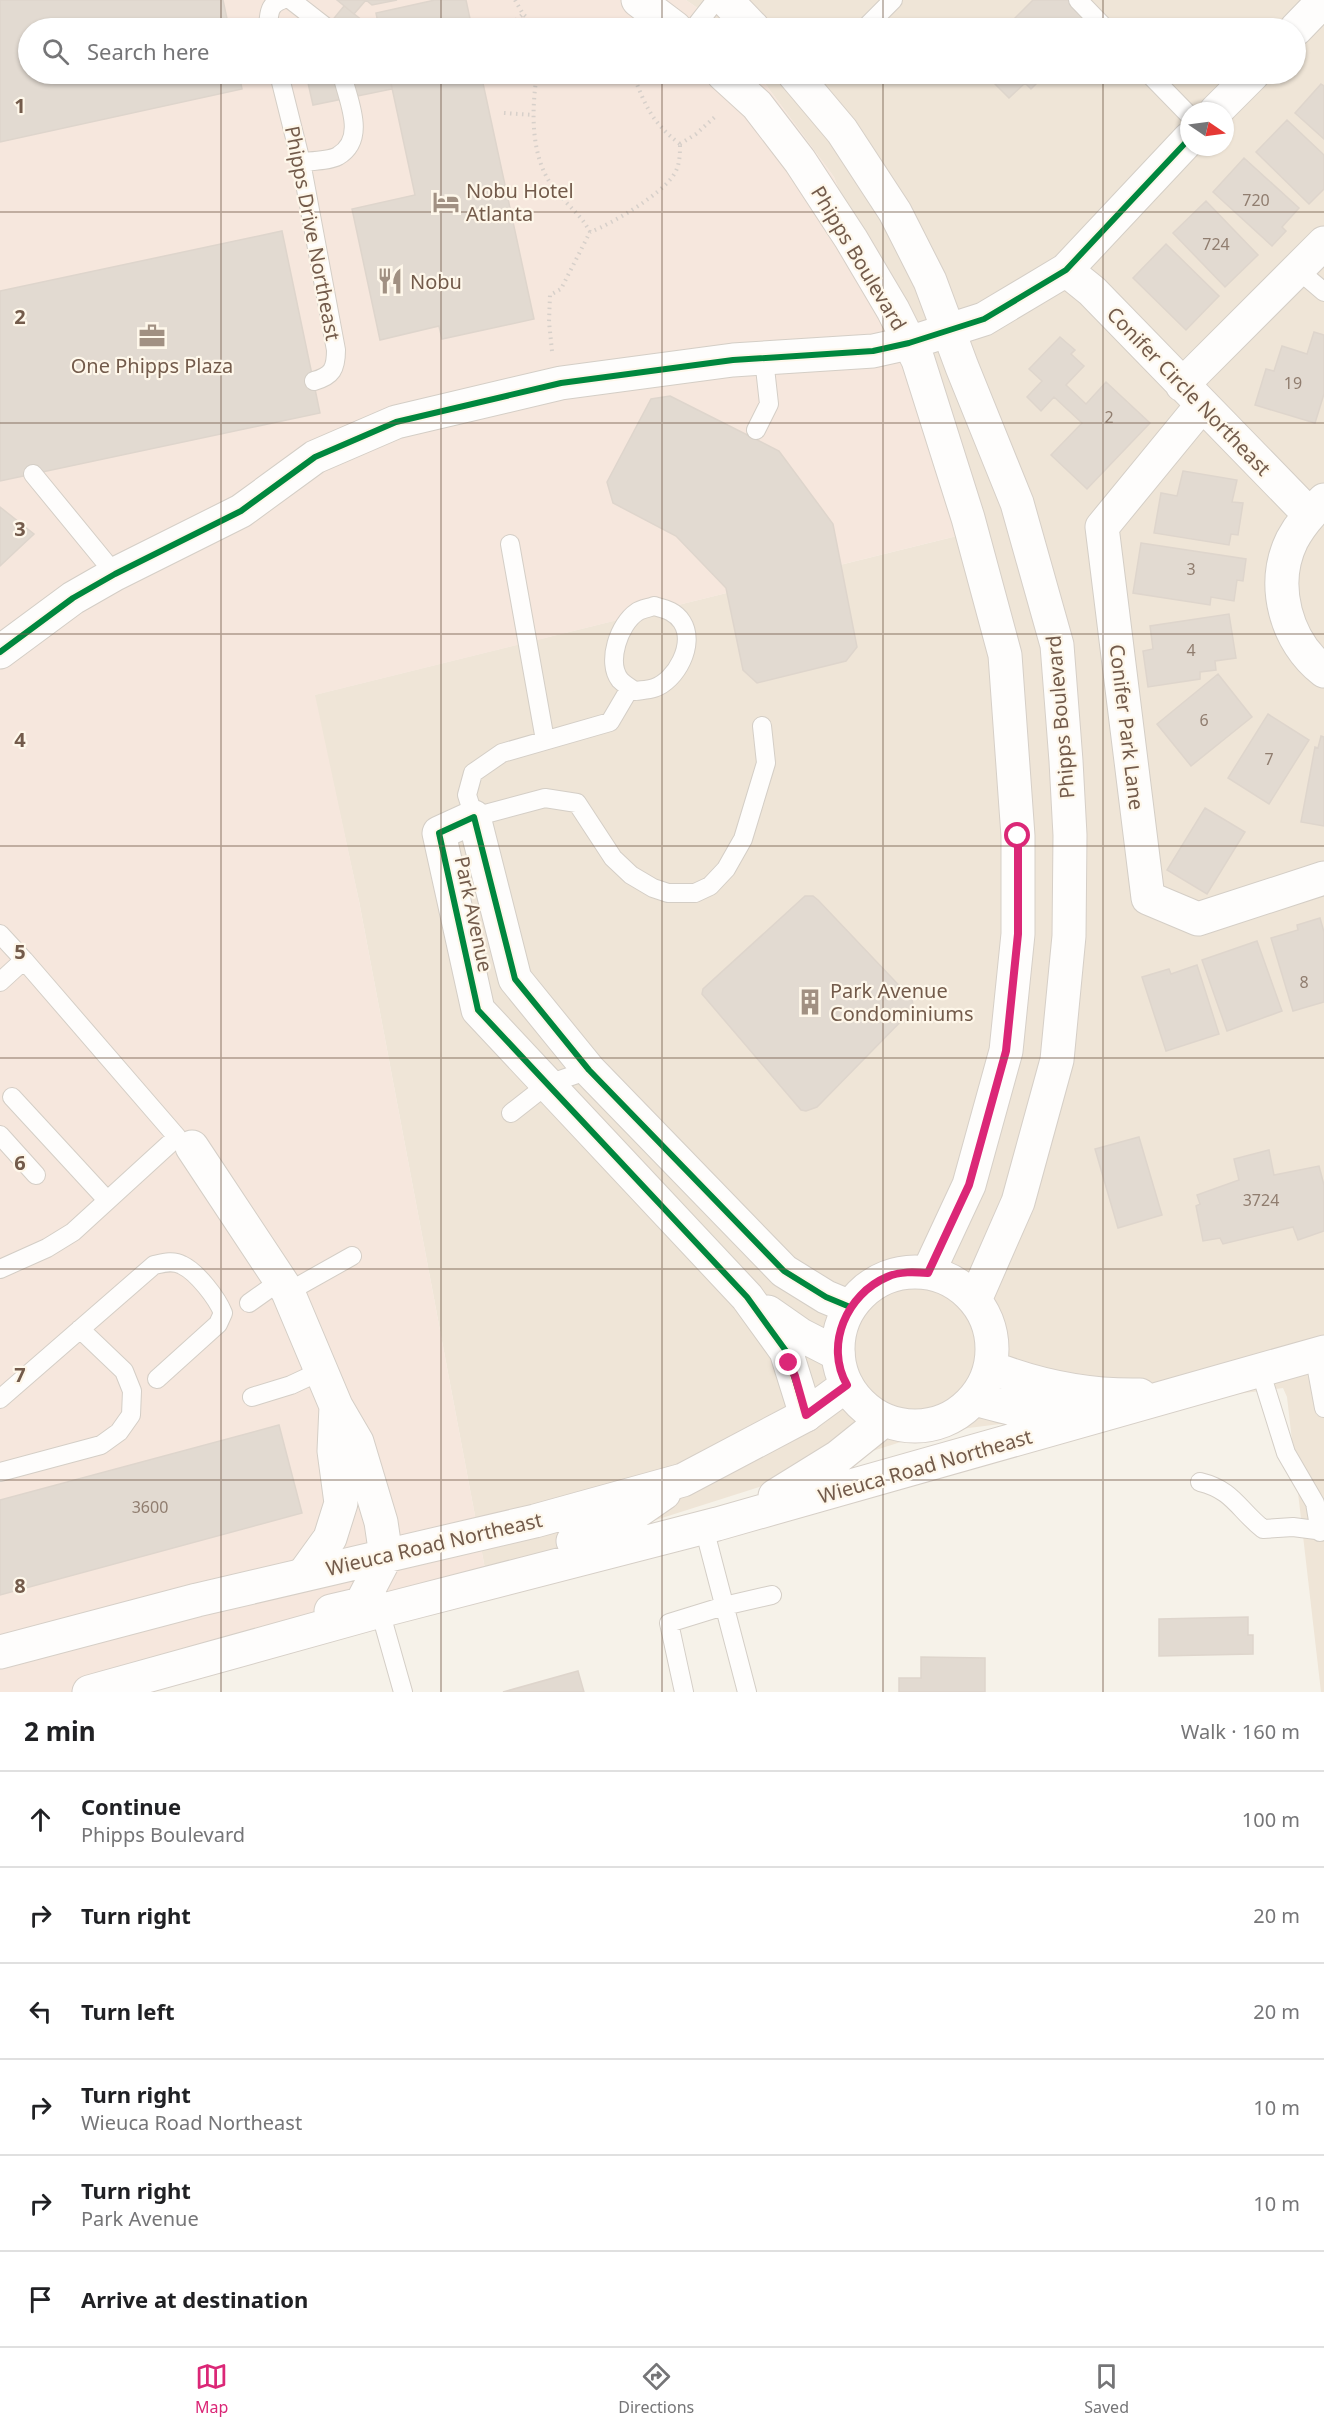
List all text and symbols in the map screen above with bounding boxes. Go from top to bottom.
search box [18,18,1306,84]
icon: search [39,35,72,68]
text: Search here [87,36,209,66]
text: 1 [14,92,26,119]
north arrow [1180,102,1234,156]
street label: Phipps Drive Northeast [279,123,347,343]
place label: Nobu Hotel Atlanta [466,177,574,227]
street label: Phipps Boulevard [805,181,913,335]
hotel icon: Nobu Hotel Atlanta [431,187,461,217]
house number: 720 [1242,189,1270,211]
house number: 724 [1202,233,1230,255]
restaurant icon: Nobu [375,266,405,296]
place label: Nobu [410,268,462,295]
street label: Conifer Circle Northeast [1101,301,1277,481]
text: 2 [14,303,26,330]
office icon: One Phipps Plaza [137,321,167,351]
place label: One Phipps Plaza [71,352,233,379]
house number: 19 [1284,372,1302,394]
house number: 2 [1104,406,1114,428]
text: 3 [14,515,26,542]
house number: 3 [1186,558,1196,580]
street label: Phipps Boulevard [1039,634,1081,800]
house number: 4 [1186,639,1196,661]
street label: Conifer Park Lane [1103,643,1151,811]
house number: 6 [1199,709,1209,731]
text: 4 [14,726,26,753]
house number: 7 [1264,748,1274,770]
route start [1004,822,1030,848]
street label: Park Avenue [449,854,499,974]
text: 5 [14,938,26,965]
house number: 8 [1299,971,1309,993]
place label: Park Avenue Condominiums [830,977,974,1027]
building icon: Park Avenue Condominiums [795,987,825,1017]
text: 6 [14,1149,26,1176]
house number: 3724 [1243,1189,1279,1211]
route end [775,1349,801,1375]
text: 7 [14,1361,26,1388]
street label: Wieuca Road Northeast [815,1423,1035,1509]
house number: 3600 [132,1496,168,1518]
street label: Wieuca Road Northeast [323,1506,545,1582]
text: 8 [14,1572,26,1599]
text: 2 min [24,1713,96,1749]
text: Walk · 160 m [1181,1718,1300,1745]
text: Continue [81,1791,181,1821]
icon: ahead [24,1803,57,1836]
text: 100 m [1242,1806,1300,1833]
text: Phipps Boulevard [81,1821,245,1848]
icon: right [24,1899,57,1932]
text: Turn right [81,1900,191,1930]
text: 20 m [1253,1902,1300,1929]
icon: left [24,1995,57,2028]
text: Turn left [81,1996,175,2026]
text: 20 m [1253,1998,1300,2025]
text: Turn right [81,2079,191,2109]
icon: right [24,2091,57,2124]
text: 10 m [1253,2094,1300,2121]
text: Wieuca Road Northeast [81,2109,302,2136]
text: Turn right [81,2175,191,2205]
icon: right [24,2187,57,2220]
text: 10 m [1253,2190,1300,2217]
text: Park Avenue [81,2205,199,2232]
icon: arrive [24,2283,57,2316]
text: Arrive at destination [81,2284,308,2314]
tab: Map [195,2360,228,2418]
tab: Directions [618,2360,694,2418]
tab: Saved [1084,2360,1129,2418]

